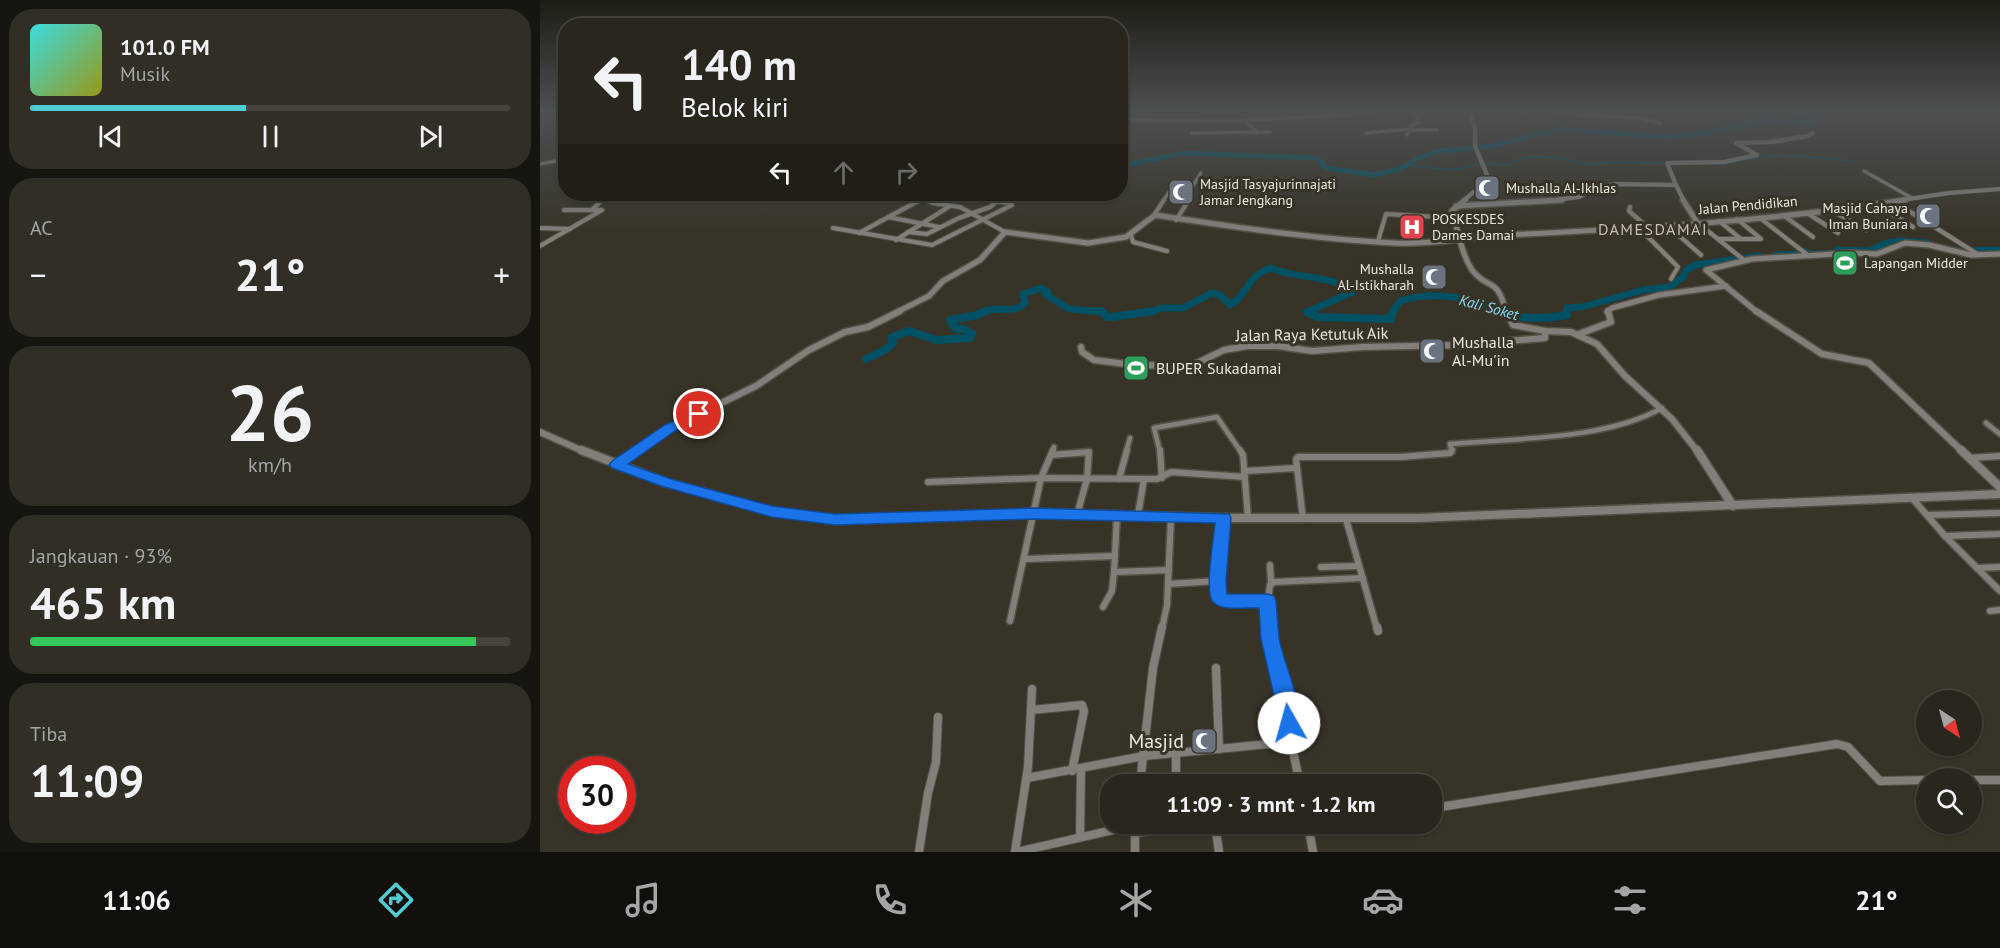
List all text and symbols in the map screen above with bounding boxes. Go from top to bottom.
text: 101.0 FM [120,33,210,61]
text: 140 m [681,37,797,92]
icon: left [582,42,660,120]
text: Musik [120,61,170,87]
text: Belok kiri [681,90,789,124]
icon: previous [94,120,127,153]
icon: pause [254,120,287,153]
icon: next [414,120,447,153]
icon: left [764,156,797,189]
icon: ahead [827,156,860,189]
icon: right [890,156,923,189]
mosque icon: Mushalla Al-Ikhlas [1472,173,1502,203]
place label: Masjid Tasyajurinnajati Jamar Jengkang [1199,175,1336,209]
mosque icon: Masjid Tasyajurinnajati Jamar Jengkang [1166,177,1196,207]
place label: Mushalla Al-Ikhlas [1506,179,1616,197]
street label: Jalan Pendidikan [1697,192,1798,218]
place label: Masjid Cahaya Iman Buniara [1823,199,1908,233]
mosque icon: Masjid Cahaya Iman Buniara [1913,201,1943,231]
place label: POSKESDES Dames Damai [1432,210,1514,244]
hospital icon: POSKESDES Dames Damai [1397,212,1427,242]
text: AC [30,215,53,241]
district label: DAMESDAMAI [1598,219,1708,239]
text: 21° [235,245,305,303]
sports icon: Lapangan Midder [1830,248,1860,278]
text: − [30,253,47,296]
text: + [493,253,510,296]
place label: Lapangan Midder [1864,254,1968,272]
place label: Mushalla Al-Istikharah [1338,260,1414,294]
mosque icon: Mushalla Al-Istikharah [1419,262,1449,292]
water label: Kali Soket [1457,290,1522,324]
street label: Jalan Raya Ketutuk Aik [1235,323,1389,345]
place label: Mushalla Al-Mu'in [1452,332,1514,370]
mosque icon: Mushalla Al-Mu'in [1417,336,1447,366]
sports icon: BUPER Sukadamai [1121,353,1151,383]
place label: BUPER Sukadamai [1156,358,1282,378]
text: 26 [226,362,314,463]
pin [673,388,724,439]
icon: arrive [682,397,715,430]
text: km/h [248,452,292,478]
text: Jangkauan · 93% [30,543,172,569]
text: 465 km [30,573,176,631]
north arrow [1916,690,1982,756]
map controls [1916,690,1982,834]
position arrow [1257,691,1321,755]
text: Tiba [30,721,67,747]
mosque icon: Masjid [1189,726,1219,756]
place label: Masjid [1128,728,1184,754]
text: 11:09 [30,751,144,809]
speed limit sign: 30 [558,756,636,834]
button: search [1916,768,1982,834]
text: 11:09 · 3 mnt · 1.2 km [1166,790,1376,818]
icon: directions [375,879,417,921]
icon: music [622,879,664,921]
icon: phone [869,879,911,921]
icon: climate [1115,879,1157,921]
icon: car [1362,879,1404,921]
icon: filters [1609,879,1651,921]
text: 11:06 [102,883,171,917]
text: 21° [1855,883,1898,917]

